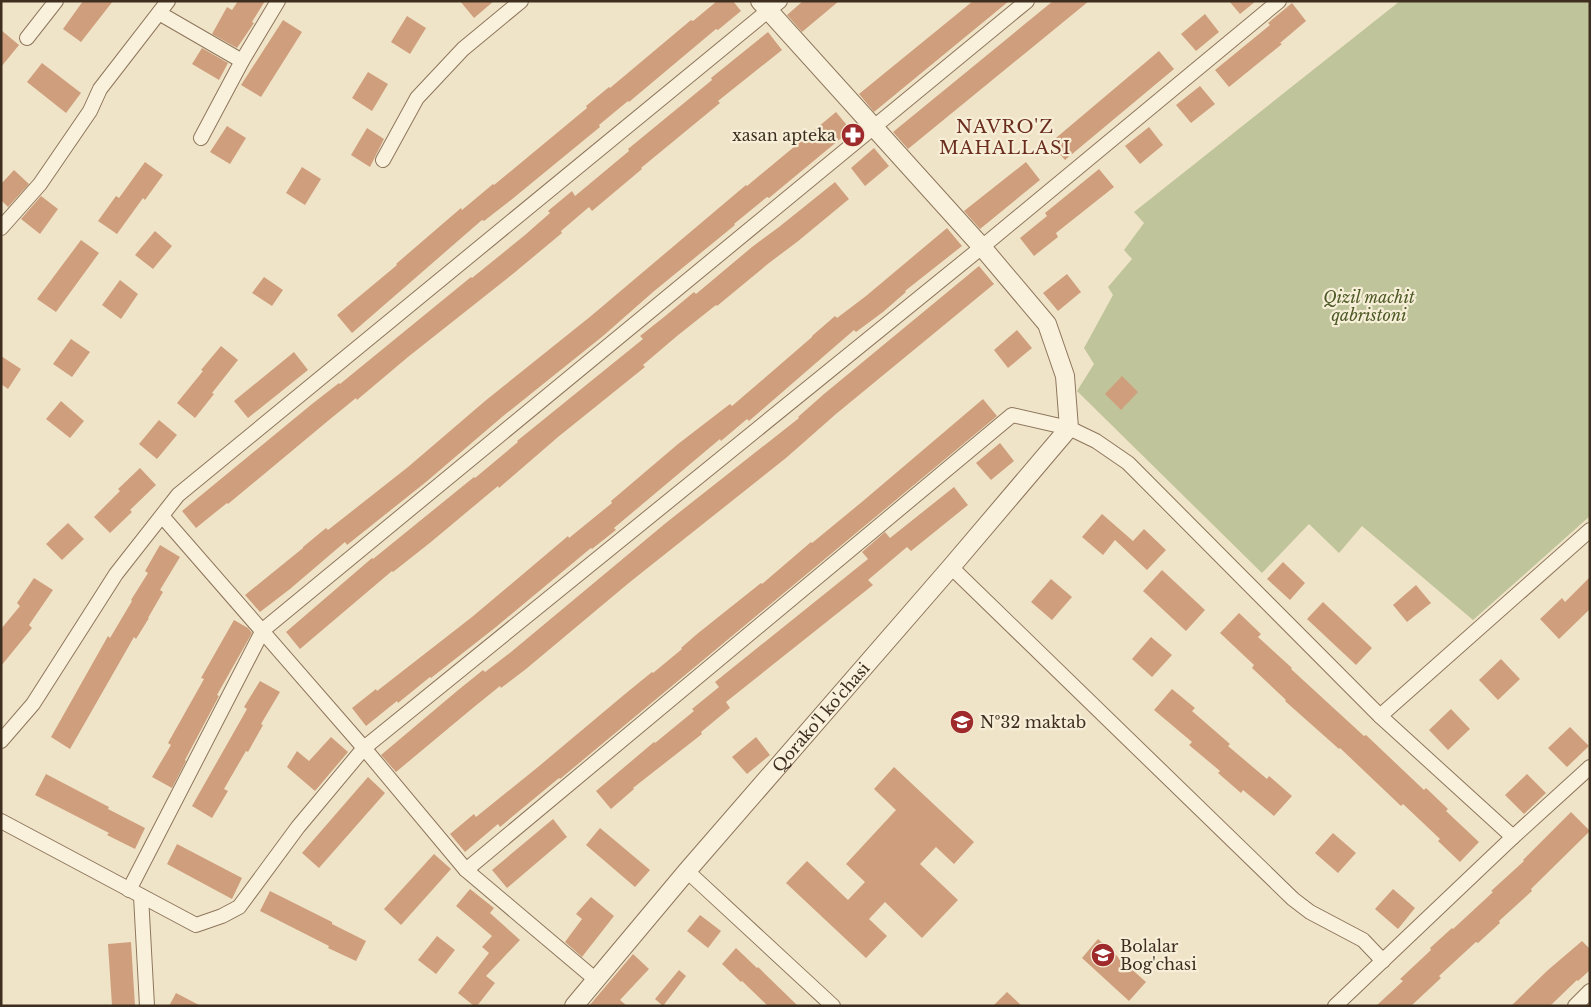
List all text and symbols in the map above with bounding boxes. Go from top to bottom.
district label: NAVRO'Z MAHALLASI [939,116,1071,159]
pharmacy icon: xasan apteka [840,122,866,148]
place label: xasan apteka [732,125,836,145]
park label: Qizil machit qabristoni [1323,287,1415,325]
street label: Qorako'l ko'chasi [768,658,874,776]
school or university icon: №32 maktab [949,709,975,735]
place label: №32 maktab [980,712,1086,732]
place label: Bolalar Bog'chasi [1120,936,1197,974]
school or university icon: Bolalar Bog'chasi [1090,942,1116,968]

